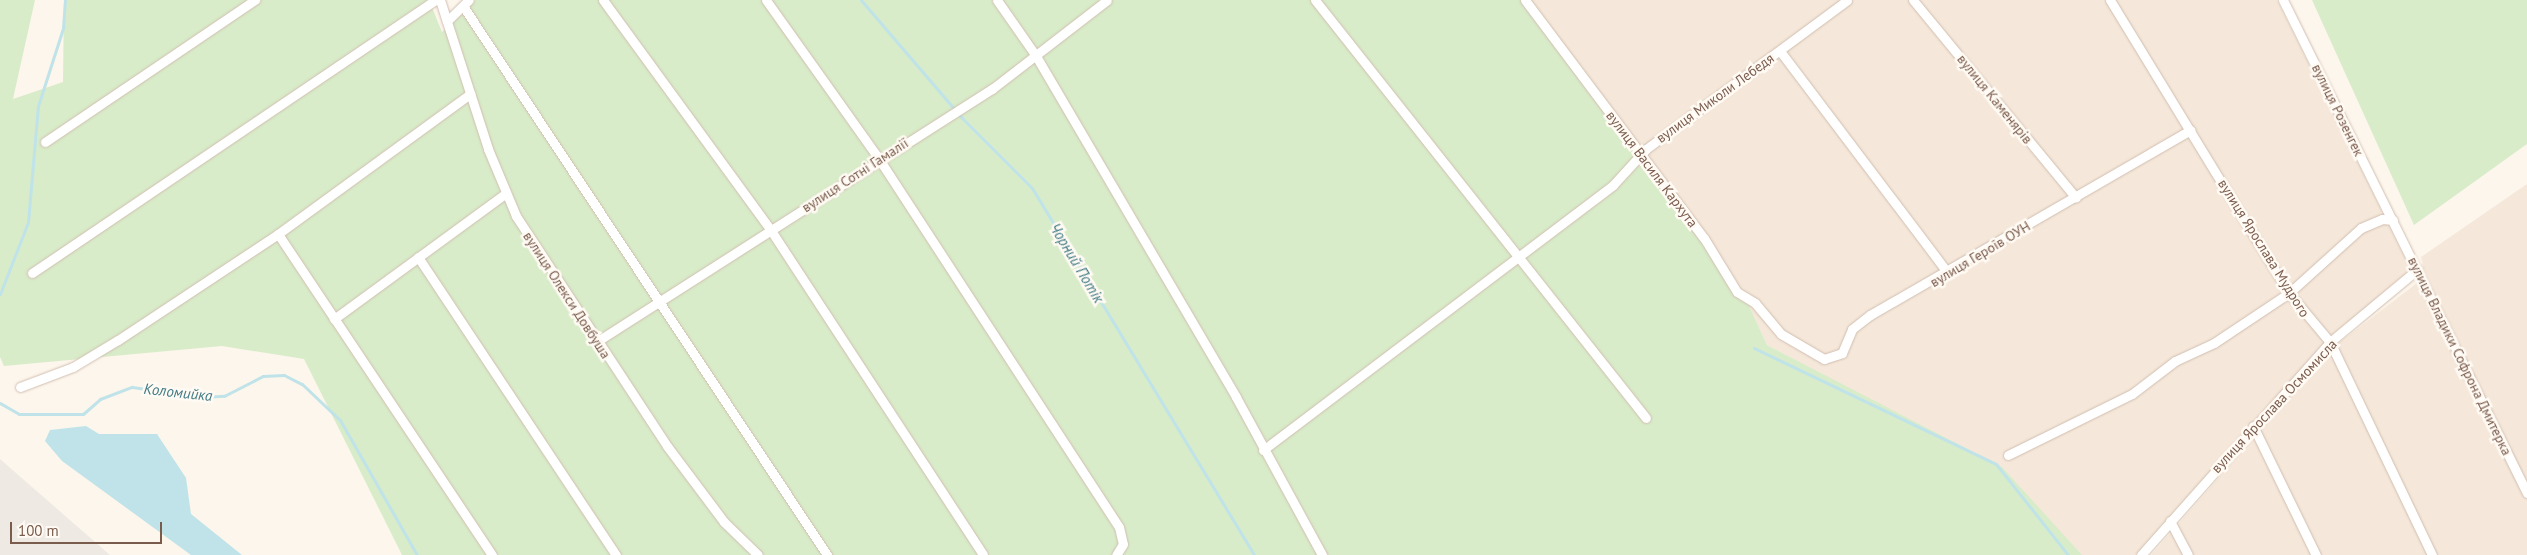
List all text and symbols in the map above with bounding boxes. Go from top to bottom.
street label: вулиця Миколи Лебедя [1653,50,1777,146]
street label: вулиця Каменярів [1954,51,2036,147]
street label: вулиця Розенгек [2308,61,2368,159]
street label: вулиця Василя Кархута [1603,107,1701,231]
street label: вулиця Сотні Гамалії [799,134,911,216]
street label: вулиця Ярослава Мудрого [2215,176,2313,320]
street label: вулиця Героїв ОУН [1927,217,2033,291]
water label: Чорний Потік [1046,220,1108,306]
street label: вулиця Олекси Довбуша [520,228,614,362]
street label: вулиця Владики Софрона Дмитерка [2404,254,2516,458]
street label: вулиця Ярослава Осмомисла [2208,336,2340,476]
water label: Коломийка [143,379,213,405]
scale bar [12,512,165,544]
text: 100 m [18,521,59,540]

